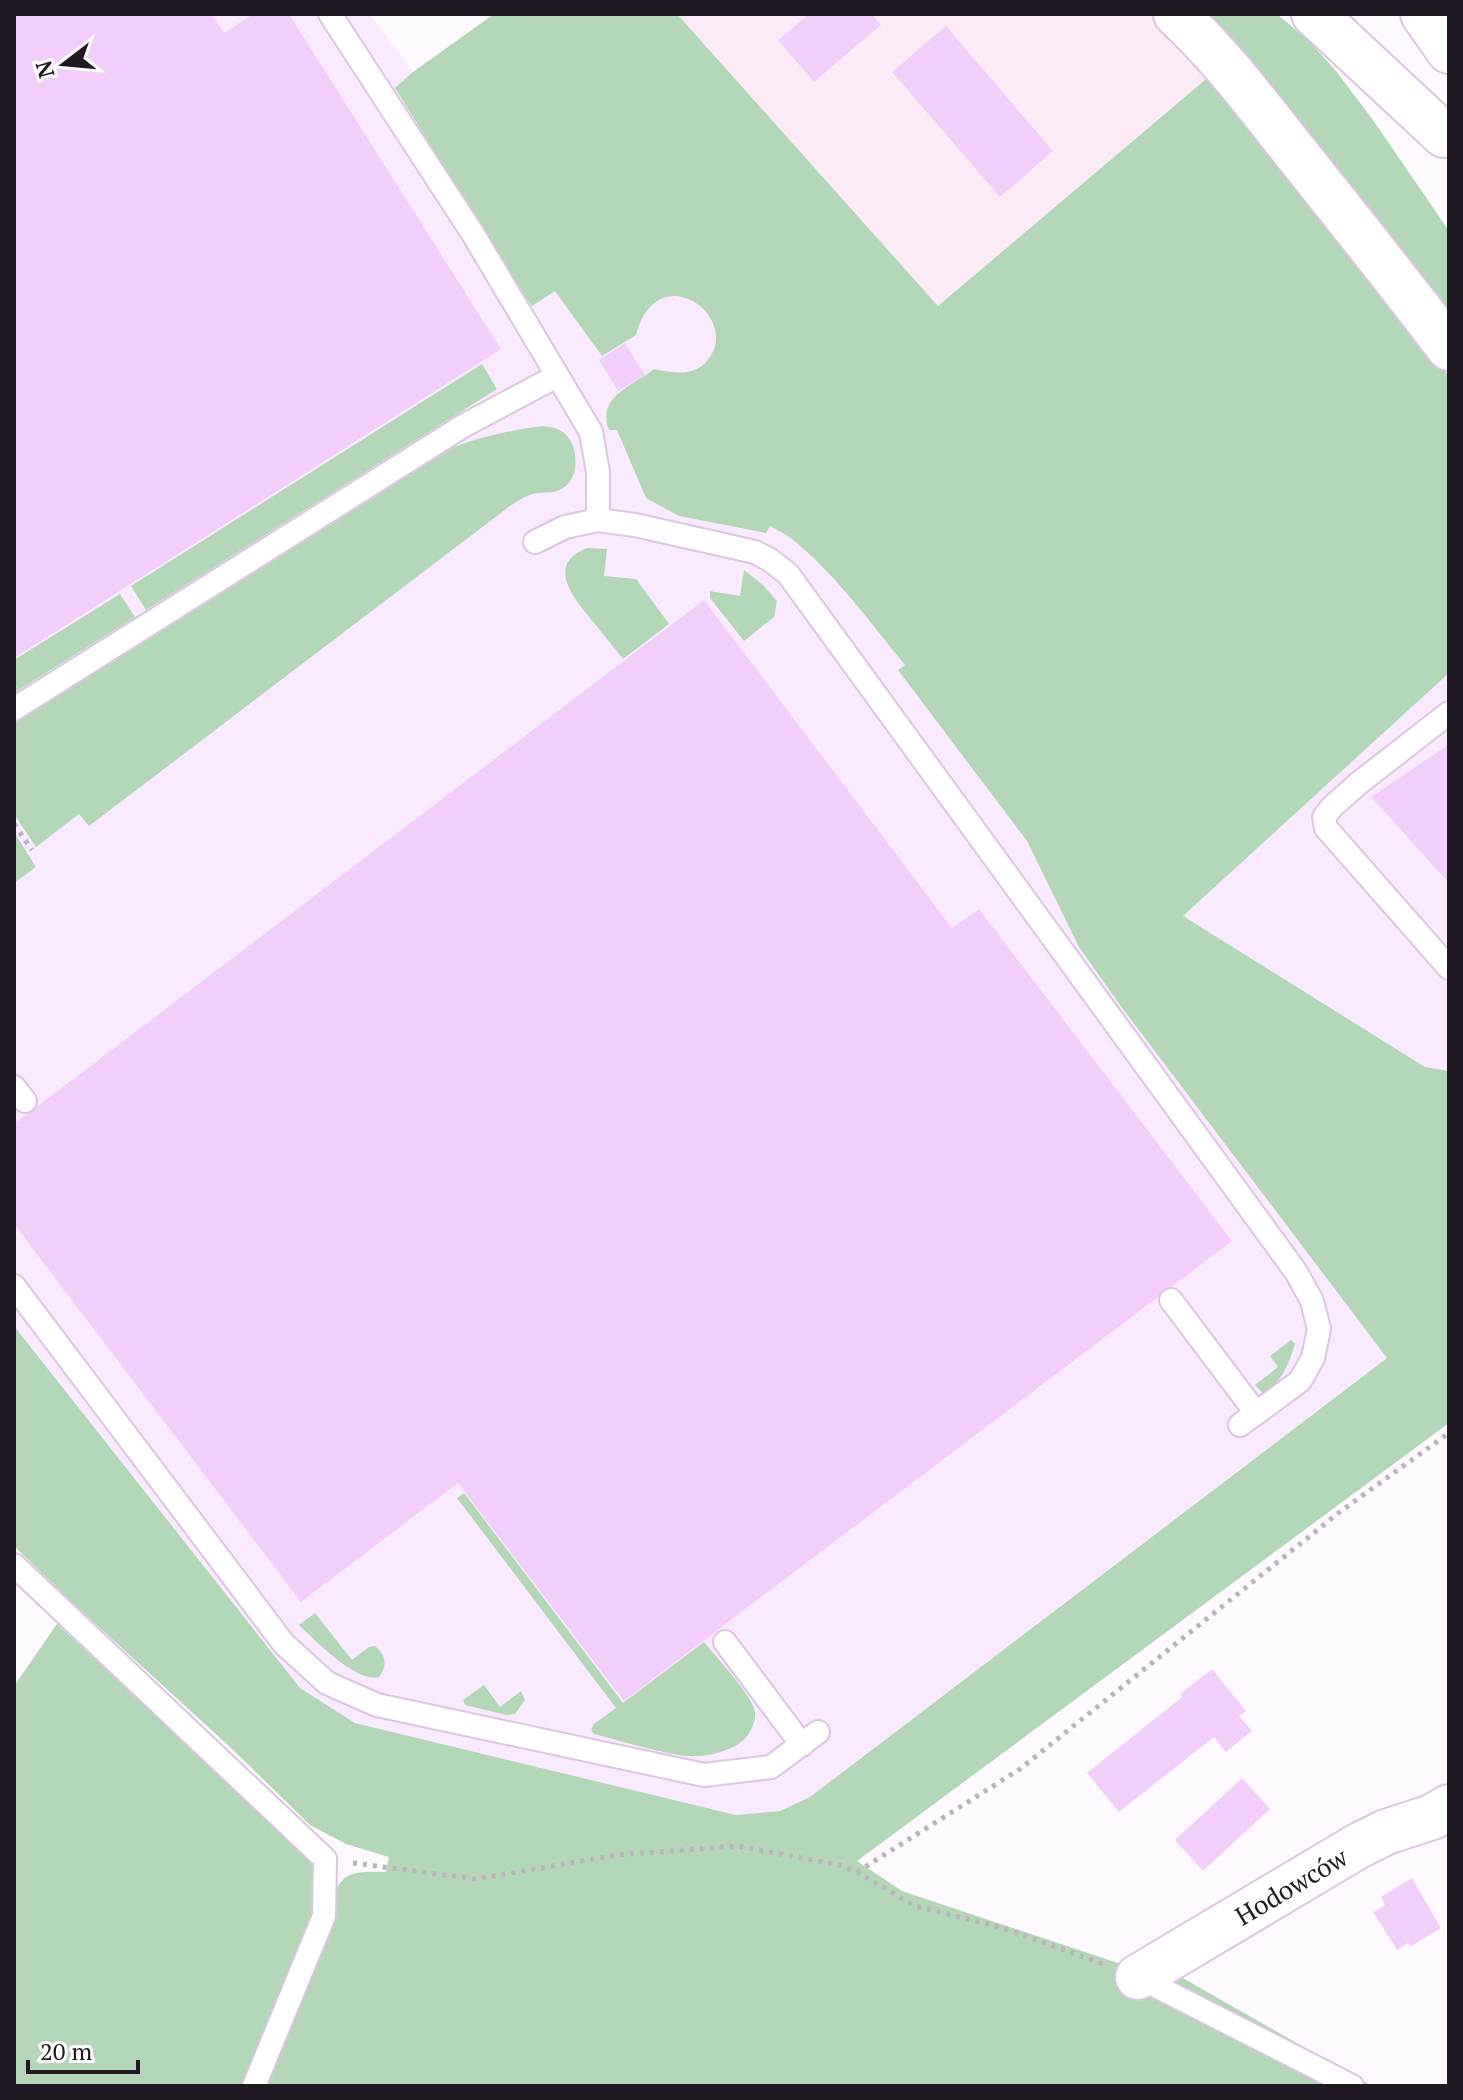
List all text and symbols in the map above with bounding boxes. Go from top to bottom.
north arrow [24,24,104,104]
text: N [28,57,61,82]
street label: Hodowców [1228,1839,1354,1933]
scale bar [28,2024,138,2074]
text: 20 m [40,2035,92,2067]

